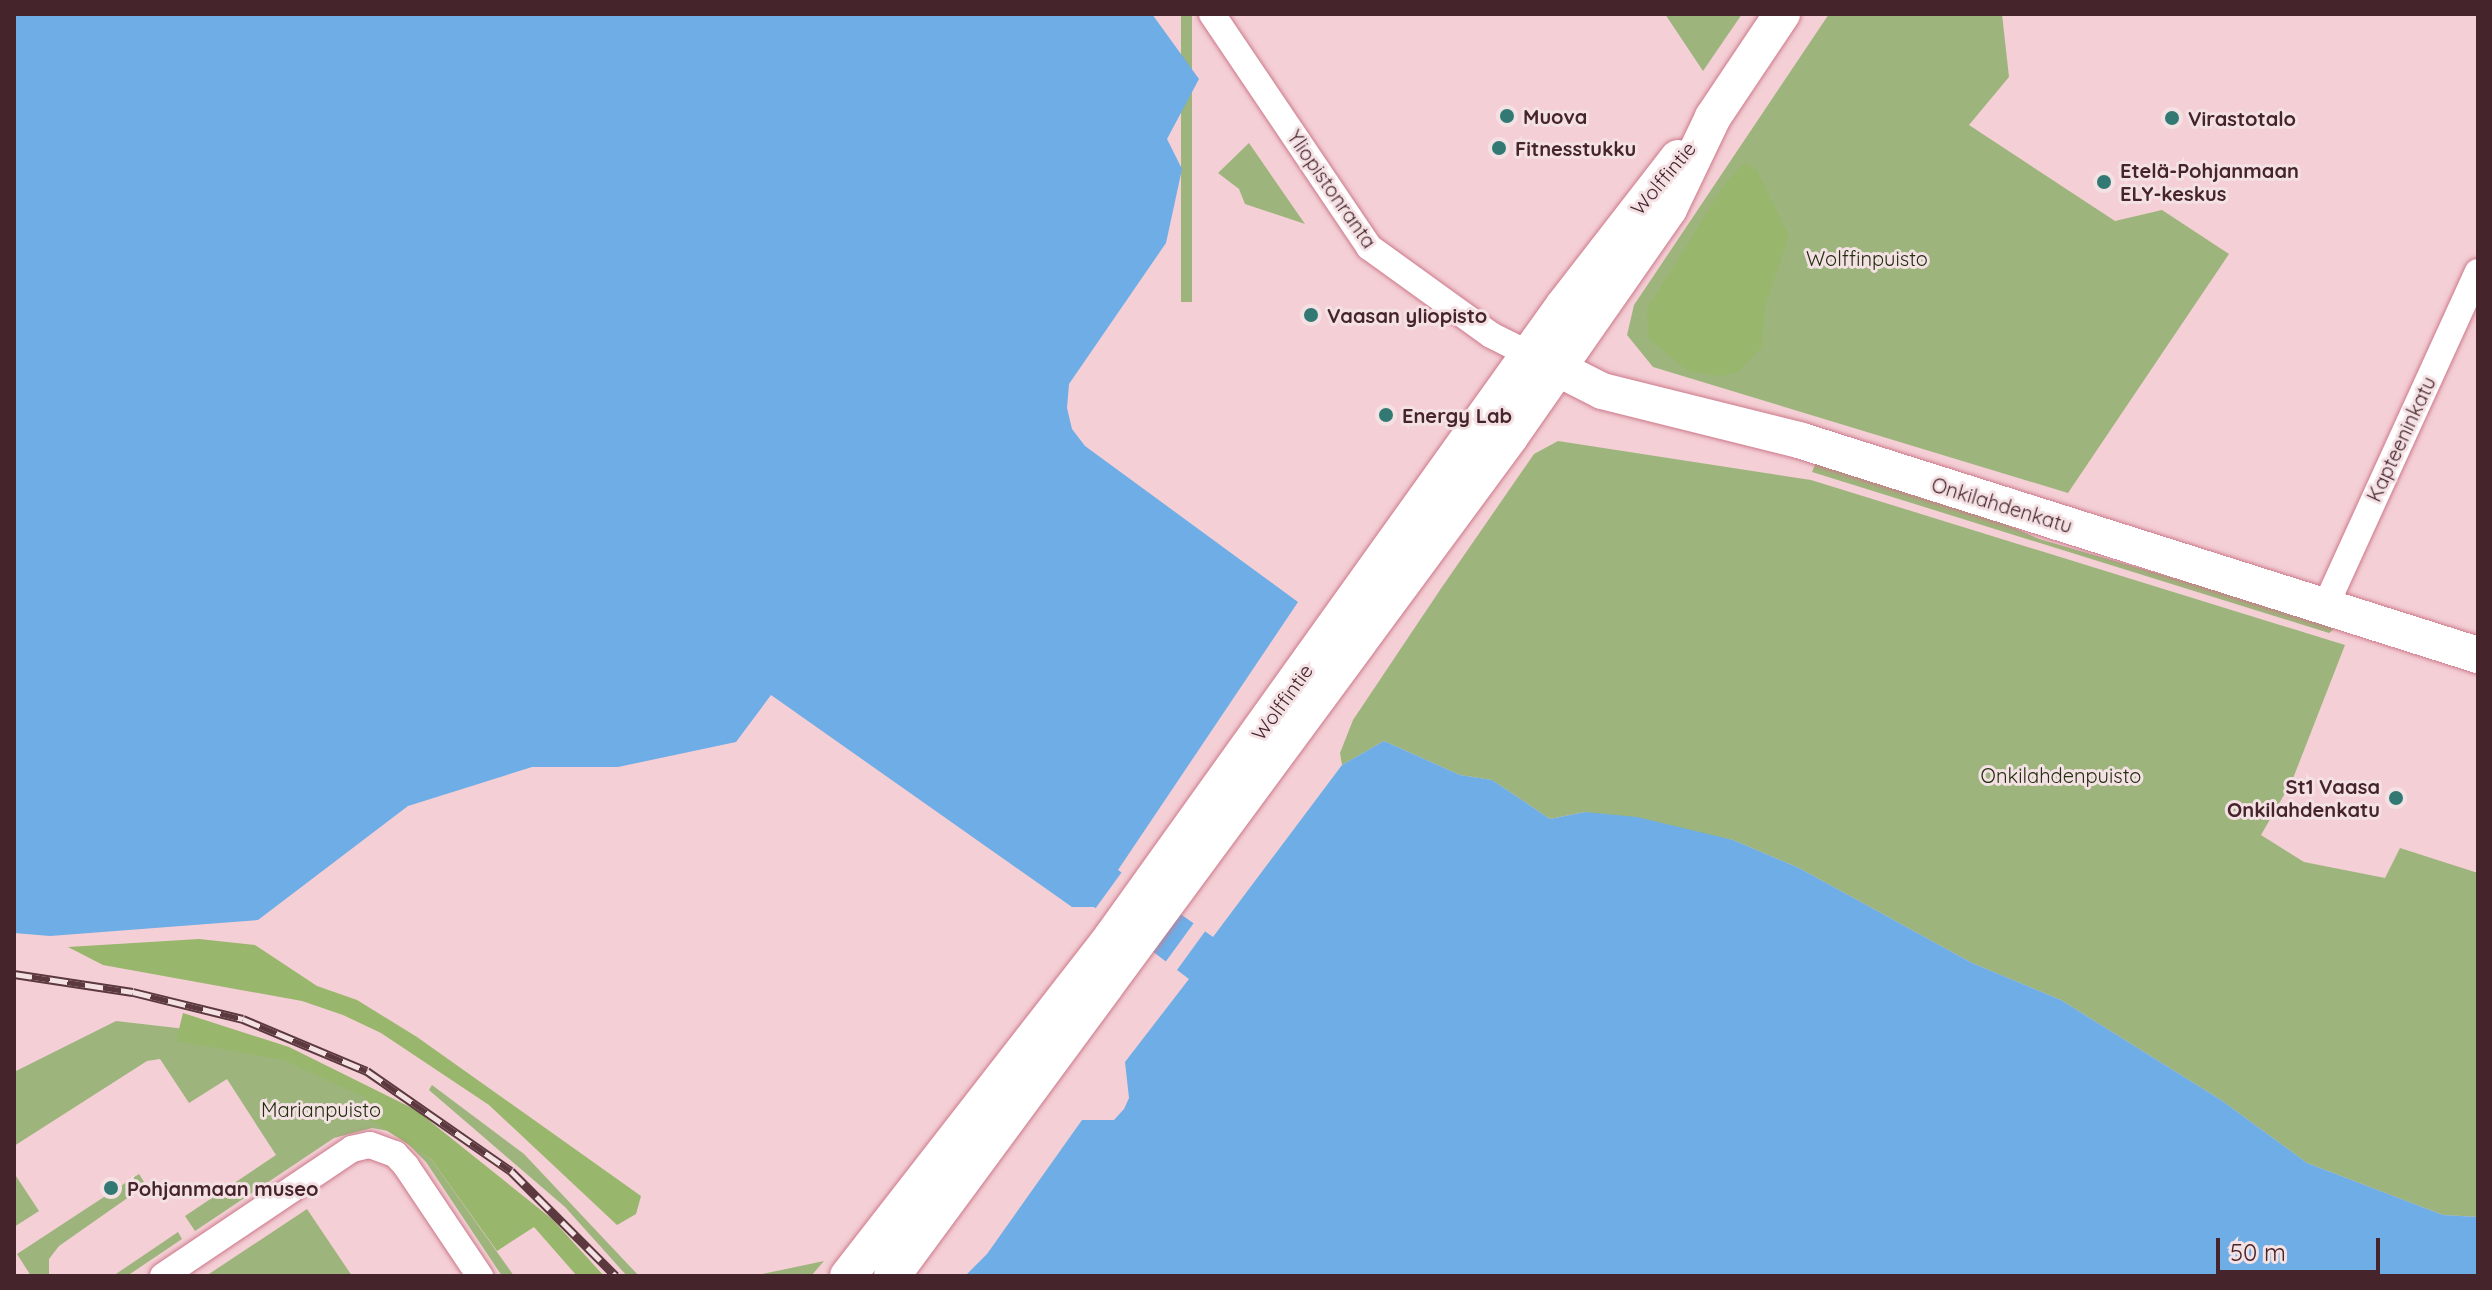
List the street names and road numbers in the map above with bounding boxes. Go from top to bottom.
street label: Yliopistonranta [1283,125,1381,253]
street label: Wolffintie [1625,136,1701,220]
street label: Kapteeninkatu [2362,373,2440,505]
street label: Onkilahdenkatu [1929,472,2075,538]
street label: Wolffintie [1246,659,1318,745]

